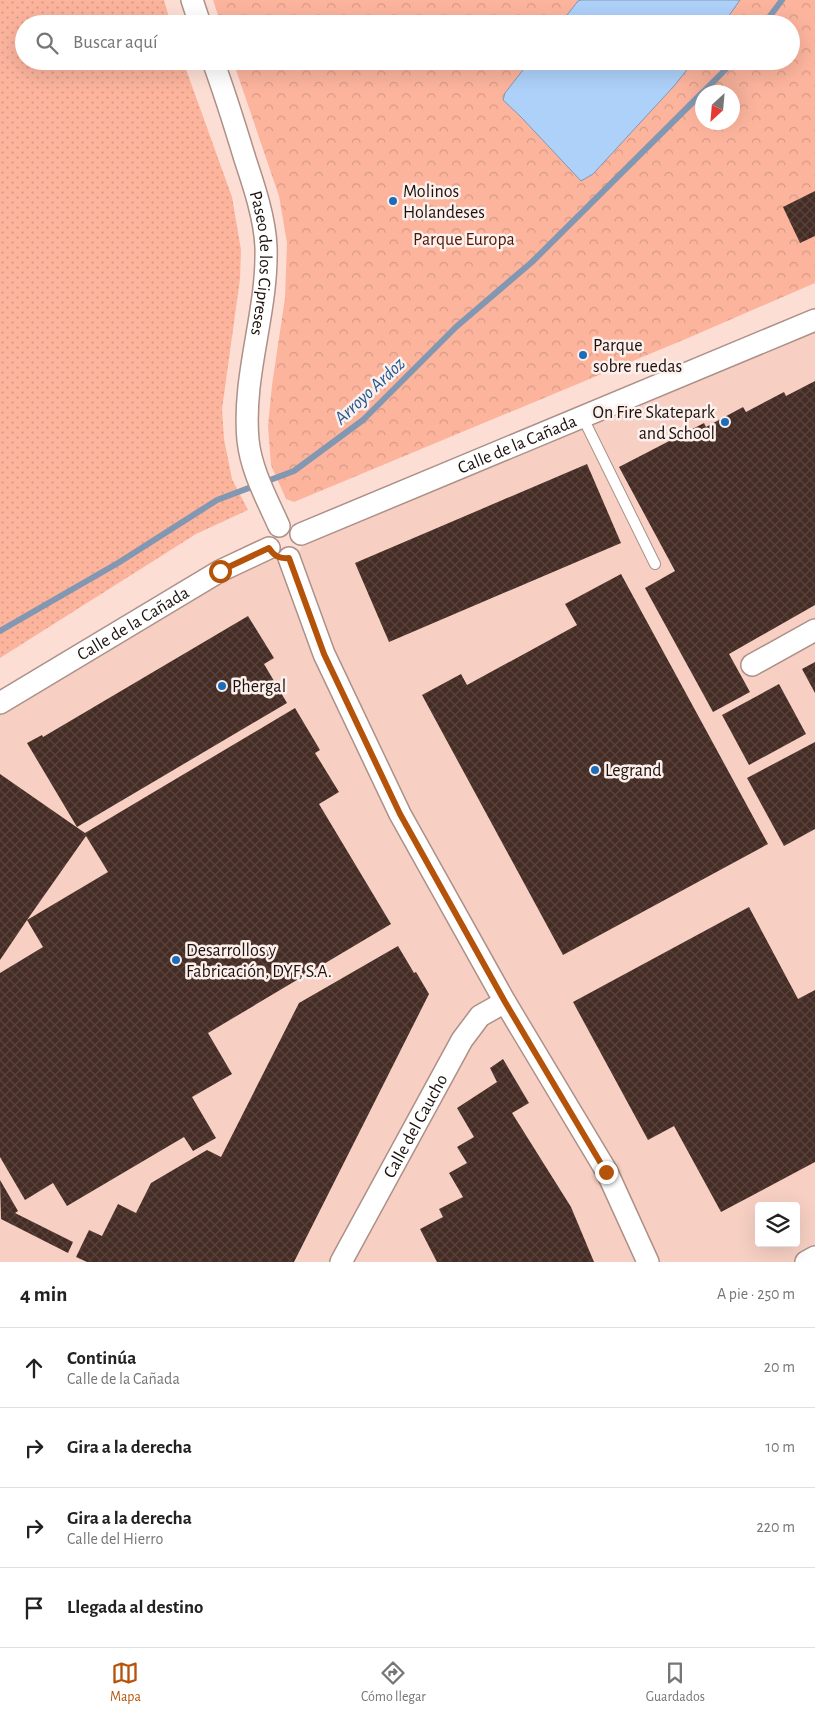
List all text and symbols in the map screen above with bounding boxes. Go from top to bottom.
search box [15,15,800,70]
icon: search [33,29,61,57]
text: Buscar aquí [73,33,158,52]
north arrow [695,85,740,130]
place label: Molinos Holandeses [403,183,485,222]
street label: Paseo de los Cipreses [246,189,274,337]
marker: Molinos Holandeses [387,195,399,207]
park label: Parque Europa [413,231,515,249]
place label: Parque sobre ruedas [593,337,682,376]
marker: Parque sobre ruedas [577,349,589,361]
water label: Arroyo Ardoz [330,354,409,429]
place label: On Fire Skatepark and School [592,404,716,443]
street label: Calle de la Cañada [455,412,580,478]
marker: On Fire Skatepark and School [719,416,731,428]
route start [209,560,232,583]
street label: Calle de la Cañada [74,584,193,665]
place label: Phergal [232,678,286,696]
marker: Phergal [216,680,228,692]
place label: Legrand [605,762,662,780]
marker: Legrand [589,764,601,776]
place label: Desarrollos y Fabricación, DYF, S.A. [186,942,332,981]
marker: Desarrollos y Fabricación, DYF, S.A. [170,954,182,966]
street label: Calle del Caucho [381,1071,452,1181]
route end [595,1161,618,1184]
map controls [755,1202,800,1247]
button: layers [755,1202,800,1247]
text: 4 min [20,1284,67,1305]
text: A pie · 250 m [717,1286,795,1302]
text: Continúa [67,1349,136,1368]
icon: ahead [20,1354,48,1382]
text: 20 m [764,1359,795,1375]
text: Calle de la Cañada [67,1371,180,1387]
icon: right [20,1434,48,1462]
text: Gira a la derecha [67,1438,192,1457]
text: 10 m [766,1439,795,1455]
text: Gira a la derecha [67,1509,192,1528]
icon: right [20,1514,48,1542]
text: 220 m [757,1519,795,1535]
text: Calle del Hierro [67,1531,163,1547]
icon: arrive [20,1594,48,1622]
text: Llegada al destino [67,1598,204,1617]
tab: Mapa [110,1659,141,1706]
tab: Cómo llegar [361,1659,426,1706]
tab: Guardados [646,1659,705,1706]

